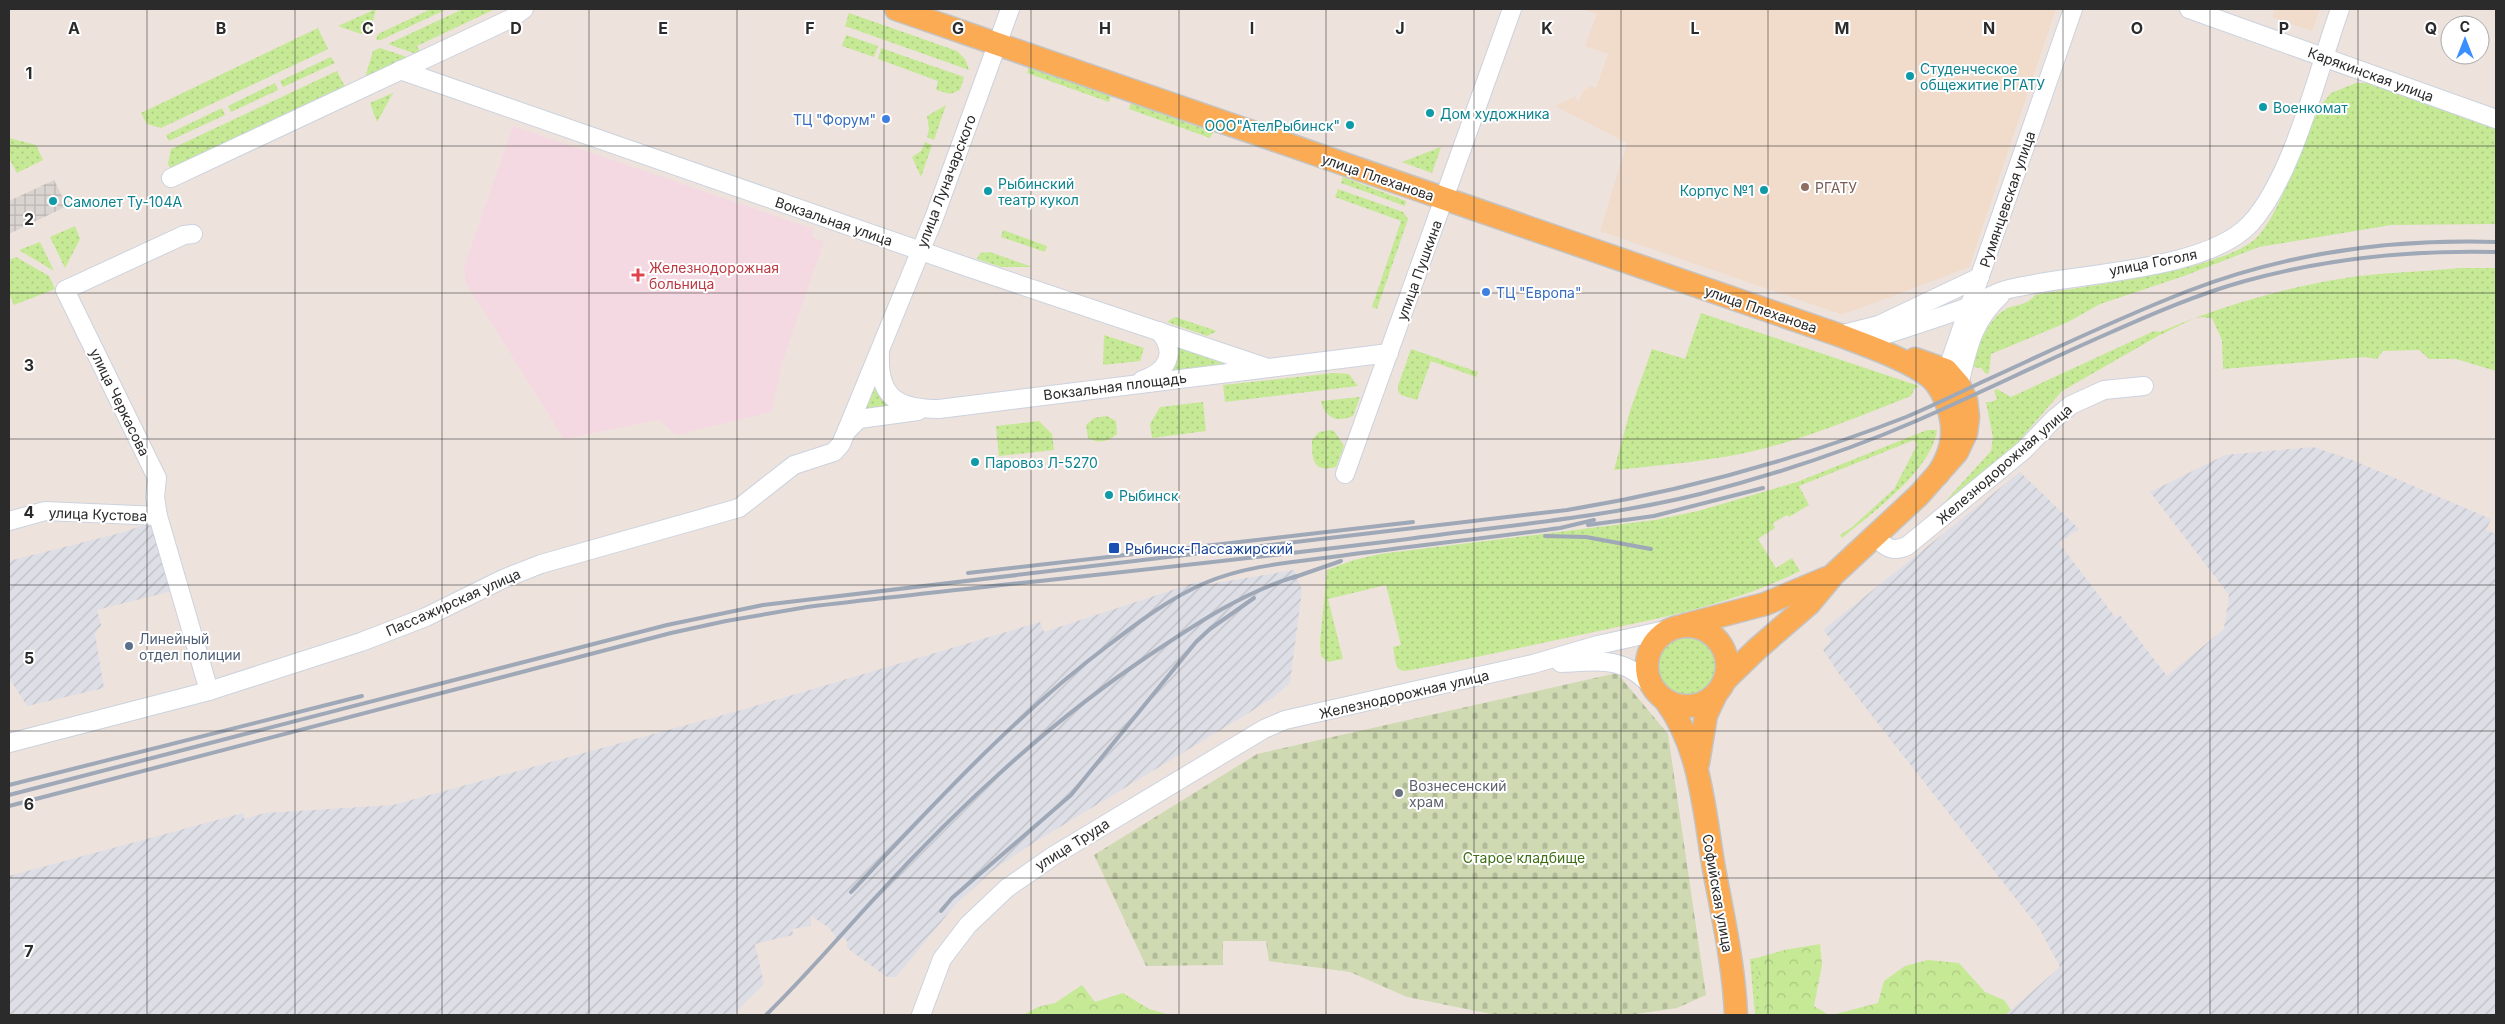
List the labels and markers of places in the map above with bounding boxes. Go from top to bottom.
place label: Студенческое общежитие РГАТУ [1920,60,2045,93]
marker: Студенческое общежитие РГАТУ [1904,70,1916,82]
place label: Военкомат [2273,99,2348,116]
marker: Военкомат [2257,101,2269,113]
place label: Дом художника [1440,105,1550,122]
marker: Дом художника [1424,107,1436,119]
place label: ТЦ "Форум" [793,111,876,128]
marker: ТЦ "Форум" [880,113,892,125]
place label: ООО"АтелРыбинск" [1204,117,1340,134]
marker: ООО"АтелРыбинск" [1344,119,1356,131]
place label: Рыбинский театр кукол [998,175,1079,208]
place label: РГАТУ [1815,179,1857,196]
marker: РГАТУ [1799,181,1811,193]
place label: Корпус №1 [1680,182,1754,199]
marker: Корпус №1 [1758,184,1770,196]
marker: Рыбинский театр кукол [982,185,994,197]
place label: Самолет Ту-104А [63,193,182,210]
marker: Самолет Ту-104А [47,195,59,207]
place label: Железнодорожная больница [649,259,779,292]
marker: Железнодорожная больница [631,268,645,282]
place label: ТЦ "Европа" [1496,284,1582,301]
marker: ТЦ "Европа" [1480,286,1492,298]
place label: Паровоз Л-5270 [985,454,1098,471]
marker: Паровоз Л-5270 [969,456,981,468]
place label: Рыбинск [1119,487,1179,504]
marker: Рыбинск [1103,489,1115,501]
place label: Рыбинск-Пассажирский [1125,540,1293,557]
marker: Рыбинск-Пассажирский [1107,541,1121,555]
place label: Линейный отдел полиции [139,630,241,663]
marker: Линейный отдел полиции [123,640,135,652]
place label: Вознесенский храм [1409,777,1507,810]
marker: Вознесенский храм [1393,787,1405,799]

